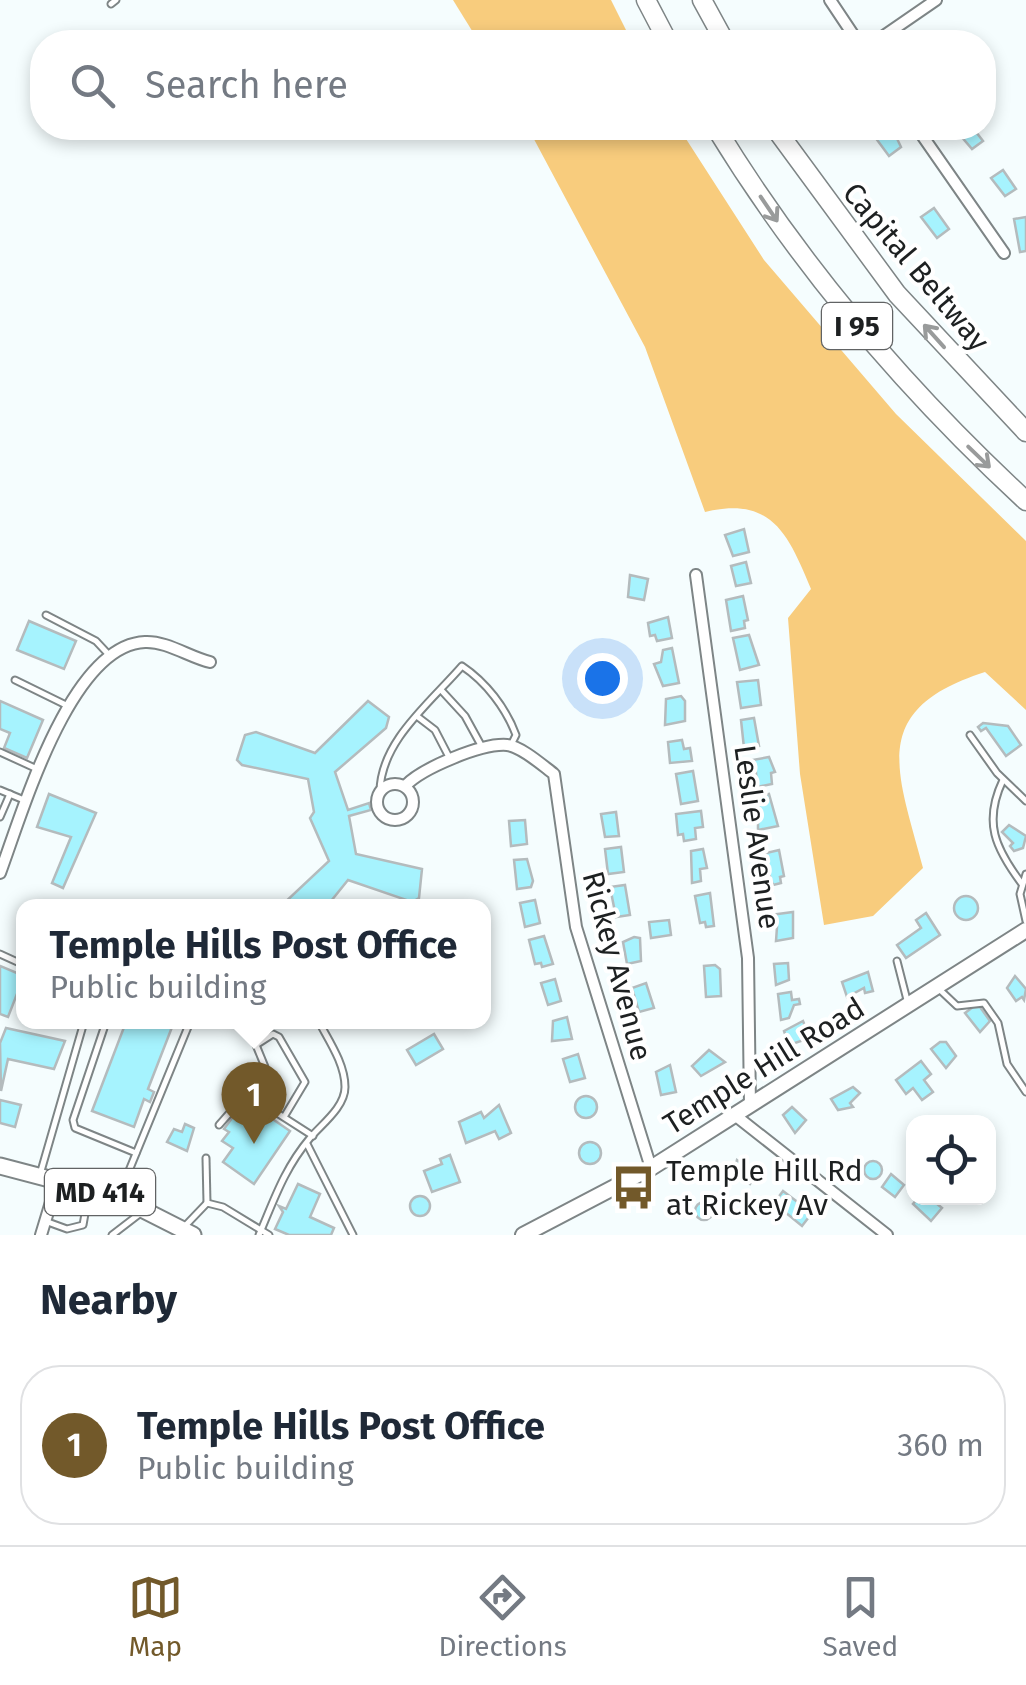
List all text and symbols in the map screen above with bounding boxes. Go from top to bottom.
search box [30,30,996,140]
icon: search [65,58,120,113]
text: Search here [145,62,348,108]
street label: Capital Beltway [835,176,997,359]
one-way arrow [758,195,779,223]
road number: I 95 [822,303,892,349]
one-way arrow [923,324,946,349]
one-way arrow [967,444,991,468]
your location [577,653,628,704]
street label: Leslie Avenue [726,743,788,931]
street label: Rickey Avenue [574,867,660,1065]
popup [16,899,491,1029]
text: Temple Hills Post Office [49,922,458,968]
text: Public building [49,968,266,1006]
street label: Temple Hill Road [657,990,871,1142]
pin: 1 [222,1062,286,1144]
map controls [906,1115,996,1205]
button: locate [906,1115,996,1205]
place label: Temple Hill Rd at Rickey Av [666,1153,863,1223]
bus stop icon: Temple Hill Rd at Rickey Av [609,1164,657,1212]
road number: MD 414 [45,1169,155,1215]
text: Nearby [40,1275,177,1325]
text: Temple Hills Post Office [137,1403,545,1449]
text: 1 [67,1426,82,1464]
text: 360 m [897,1426,984,1464]
text: Public building [137,1449,354,1487]
tab: Map [128,1570,183,1663]
tab: Directions [438,1570,567,1663]
tab: Saved [822,1570,898,1663]

